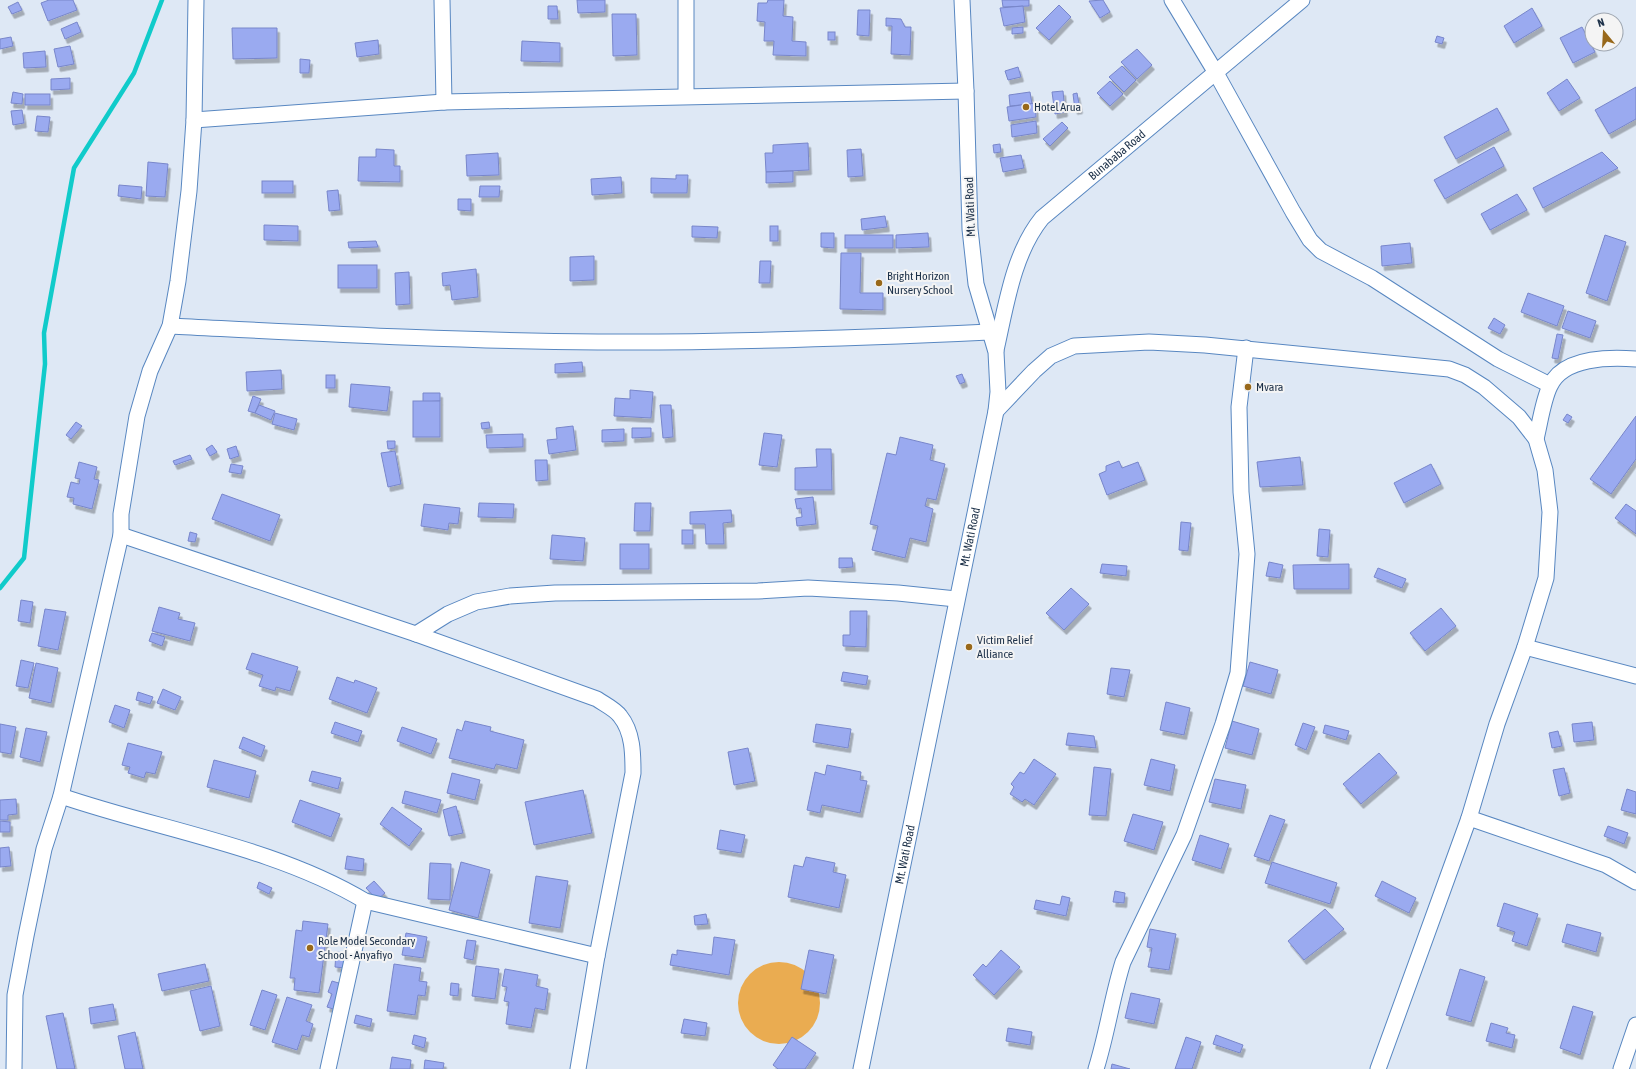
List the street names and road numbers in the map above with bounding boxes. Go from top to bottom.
street label: Bunababa Road [1086,127,1148,183]
street label: Mt. Wati Road [962,177,978,237]
street label: Mt. Wati Road [957,506,983,568]
street label: Mt. Wati Road [892,824,918,885]

